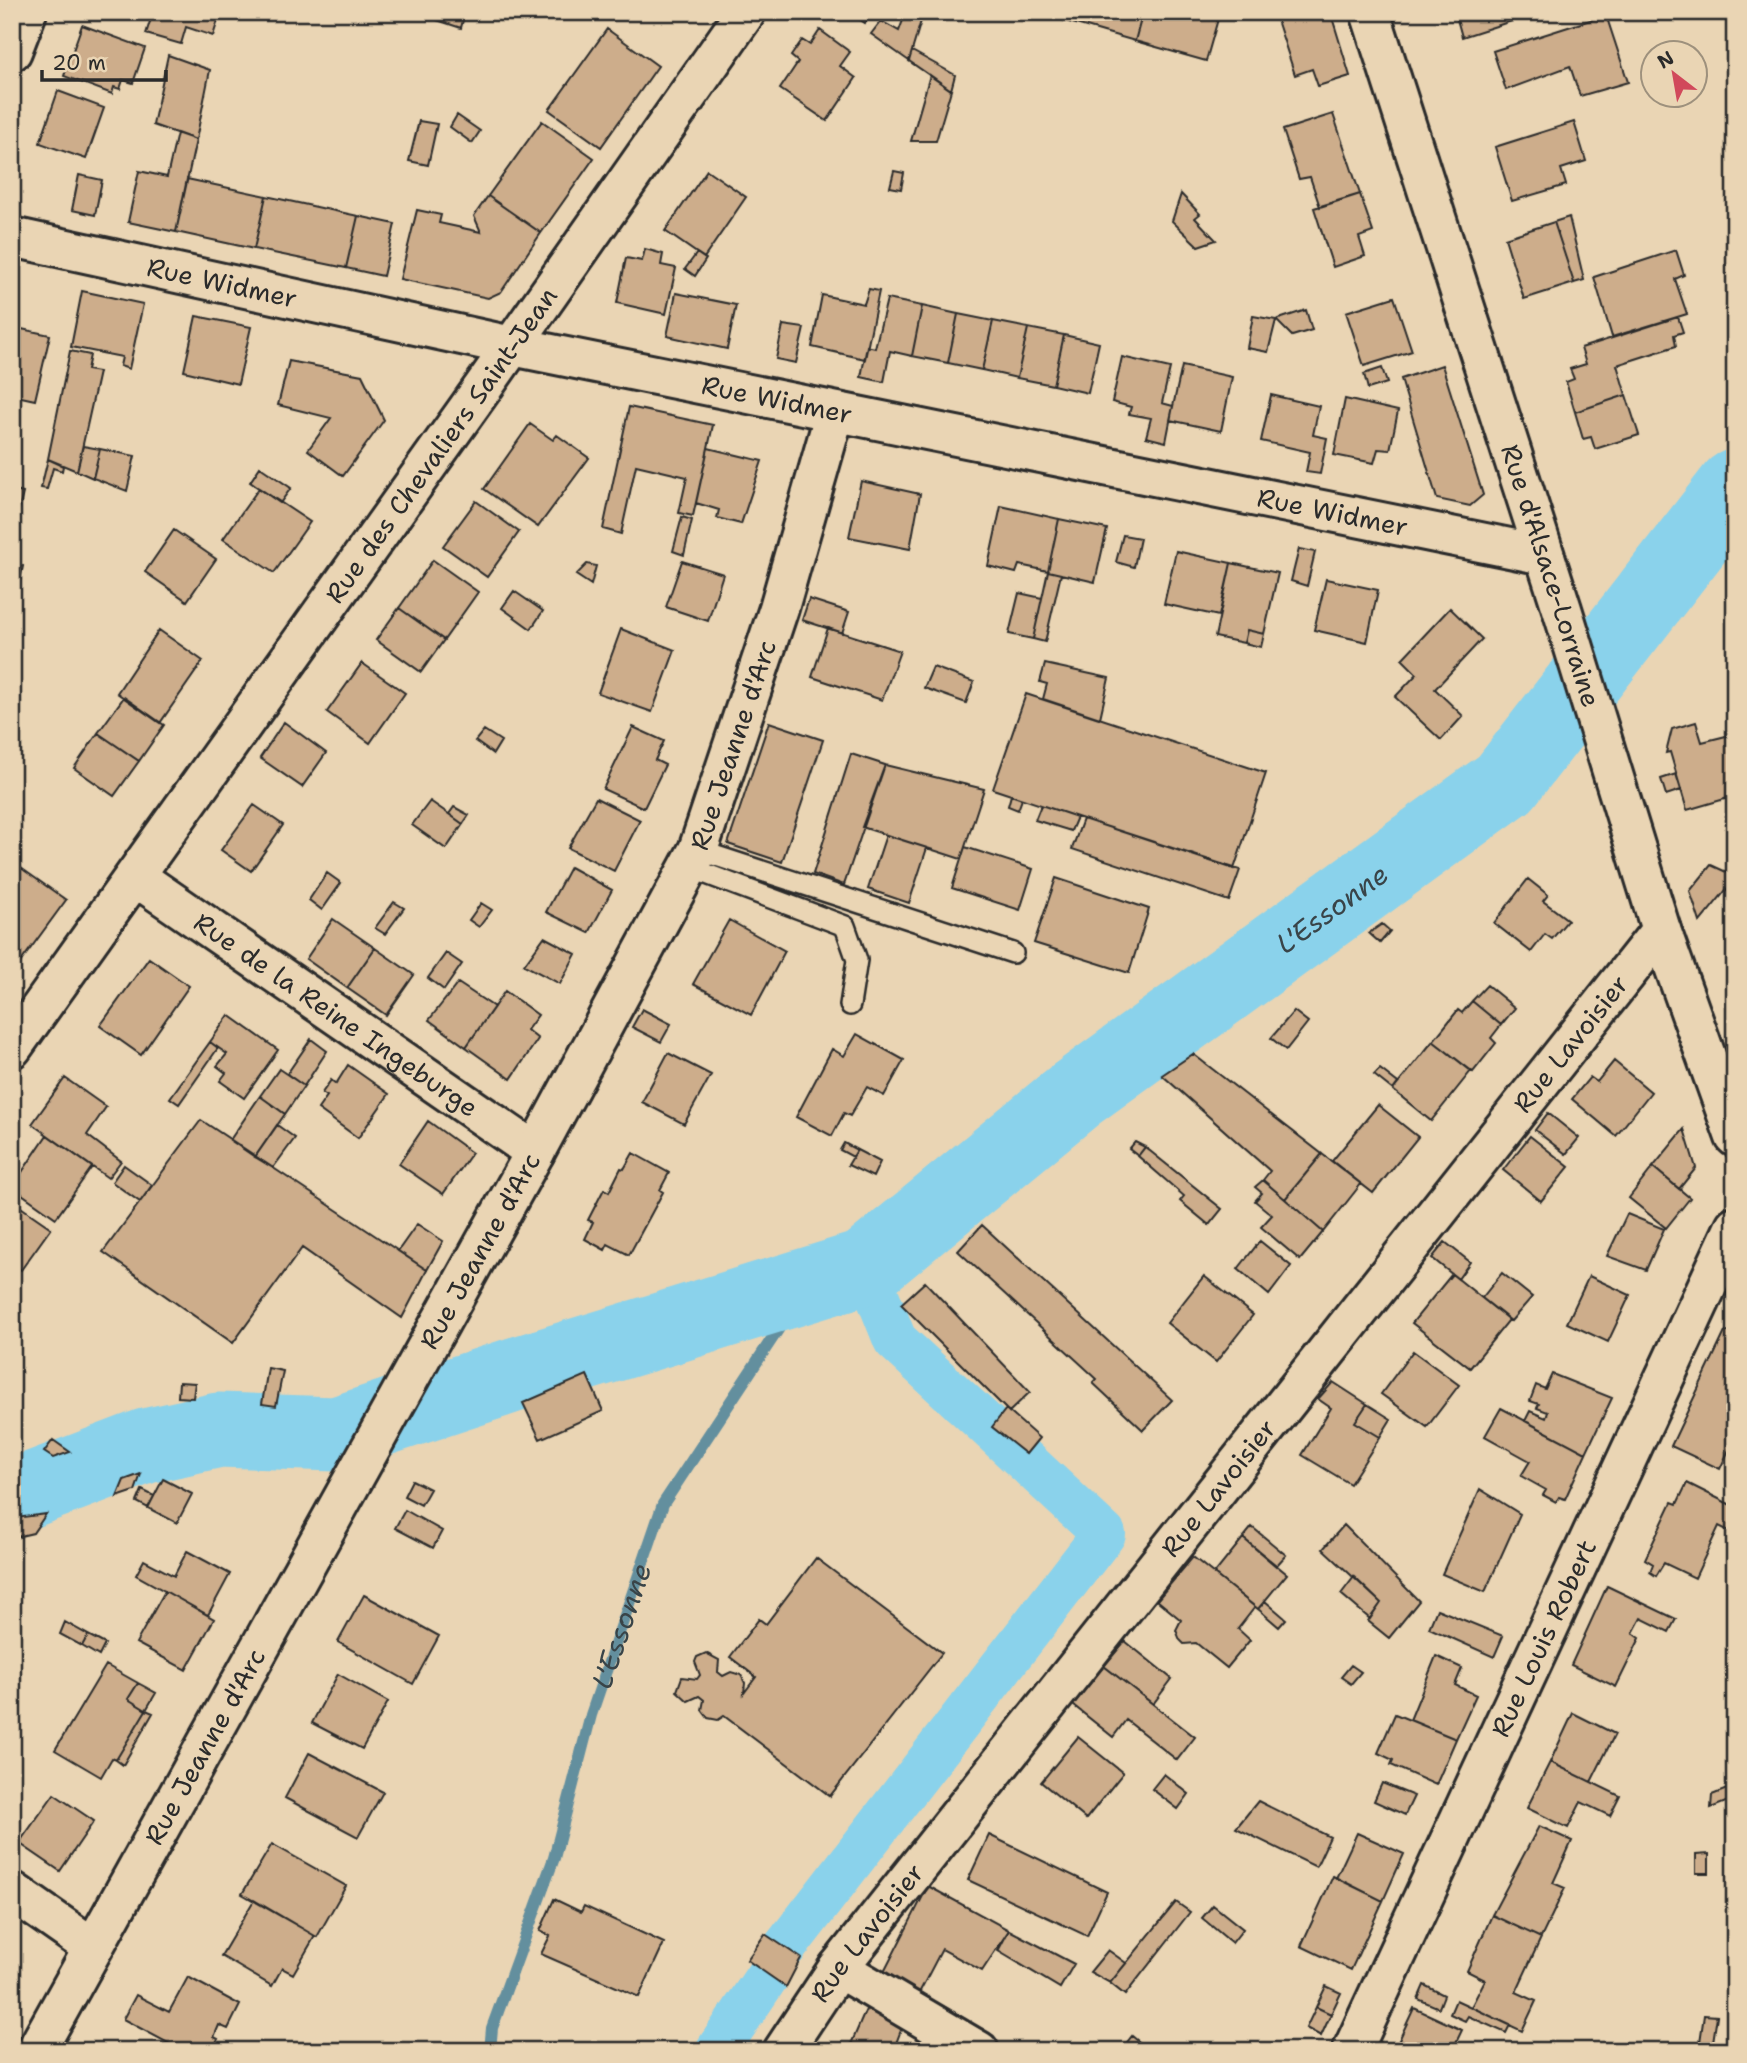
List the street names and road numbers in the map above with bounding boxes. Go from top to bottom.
street label: Rue Widmer [144,249,301,316]
street label: Rue des Chevaliers Saint-Jean [317,280,565,610]
street label: Rue Widmer [699,367,855,431]
street label: Rue d'Alsace-Lorraine [1493,440,1609,711]
street label: Rue Widmer [1254,479,1411,544]
street label: Rue Jeanne d'Arc [681,635,784,855]
street label: Rue de la Reine Ingeburge [187,904,485,1125]
street label: Rue Lavoisier [1505,967,1636,1120]
street label: Rue Jeanne d'Arc [411,1146,548,1355]
street label: Rue Lavoisier [1153,1412,1284,1564]
street label: Rue Louis Robert [1482,1534,1604,1742]
street label: Rue Jeanne d'Arc [136,1642,273,1851]
street label: Rue Lavoisier [802,1856,931,2009]

